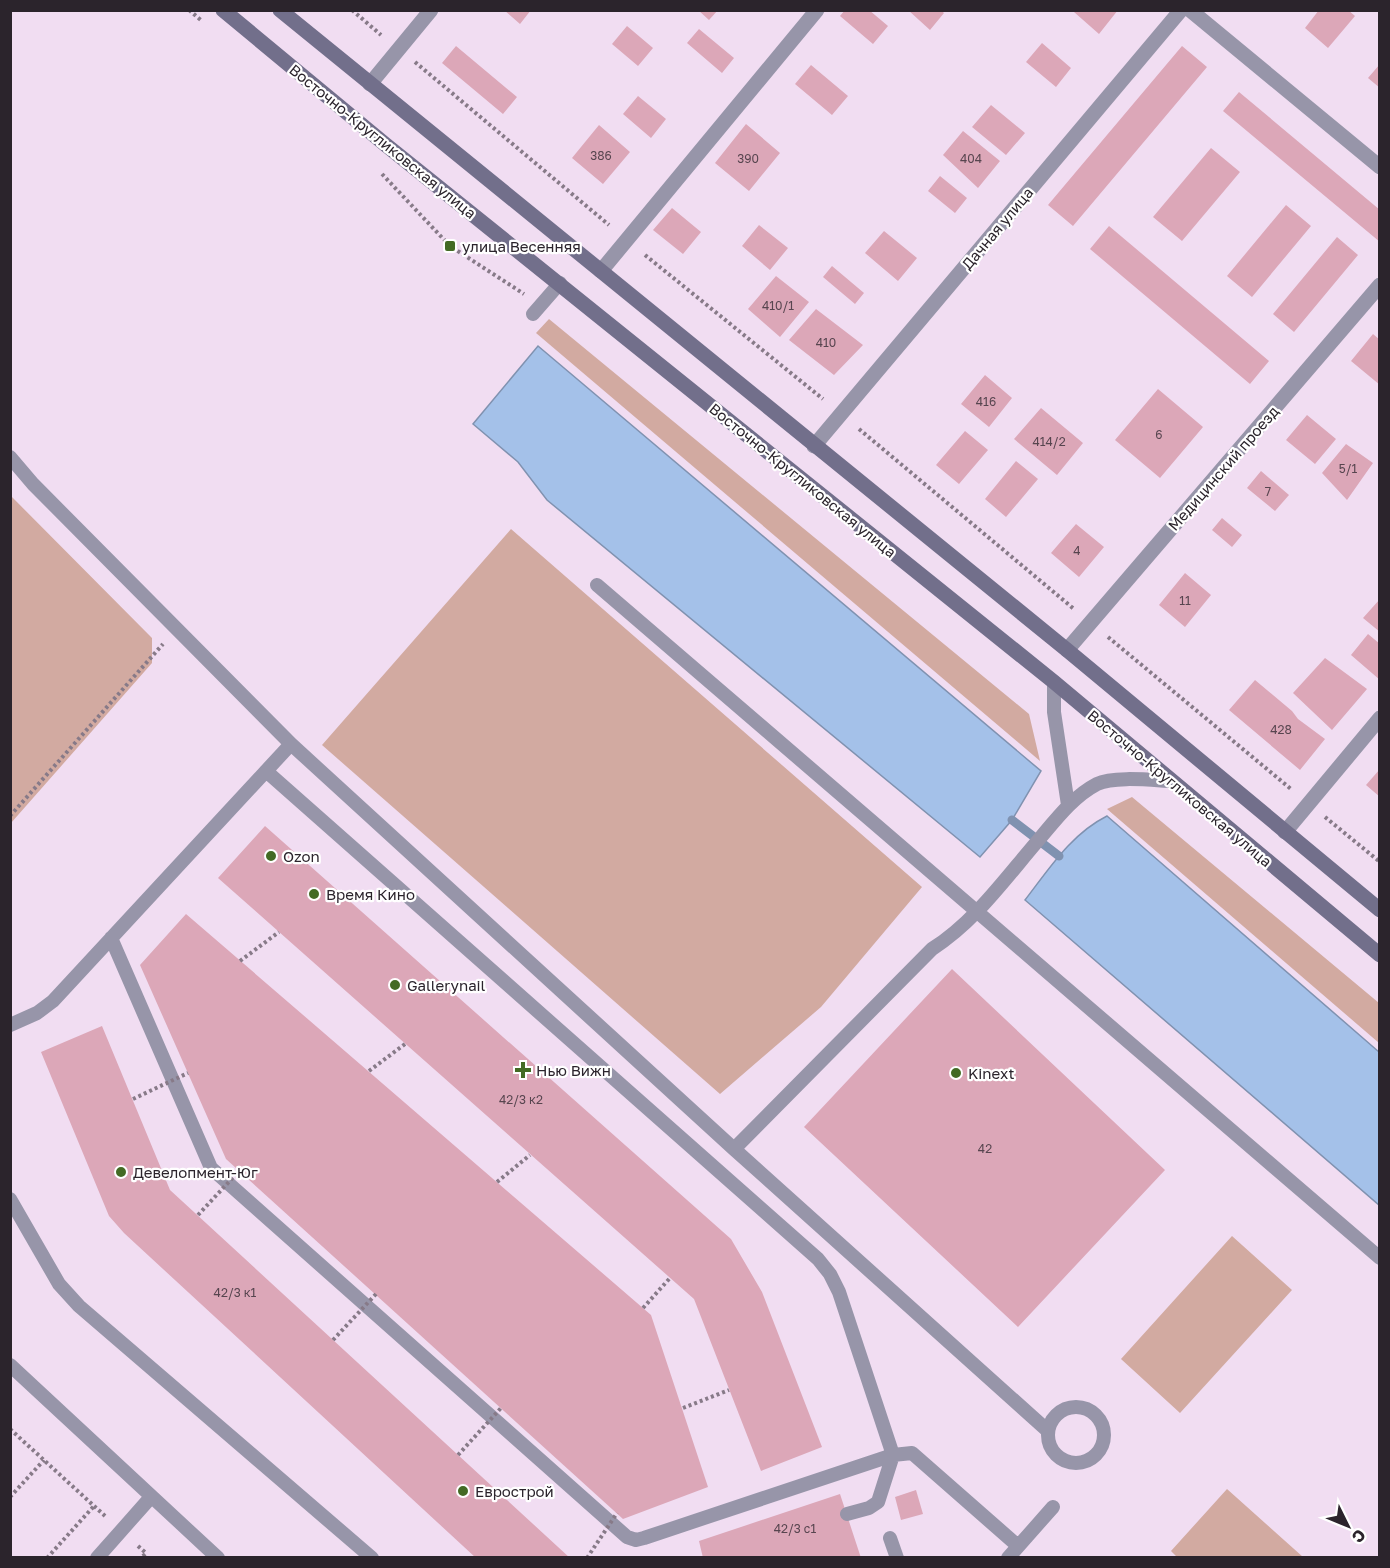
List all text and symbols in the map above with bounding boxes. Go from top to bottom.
street label: Восточно-Кругликовская улица [286,60,480,222]
house number: 386 [590,148,612,163]
house number: 390 [737,151,759,166]
house number: 404 [960,151,982,166]
street label: Дачная улица [957,183,1037,273]
place label: улица Весенняя [462,237,581,255]
marker: улица Весенняя [443,239,457,253]
house number: 410/1 [762,298,794,313]
house number: 410 [816,335,836,350]
house number: 416 [976,394,996,409]
street label: Восточно-Кругликовская улица [706,399,900,561]
street label: Медицинский проезд [1164,402,1282,534]
house number: 6 [1155,427,1163,442]
house number: 414/2 [1032,434,1066,449]
house number: 5/1 [1339,461,1357,476]
house number: 7 [1265,484,1271,499]
house number: 4 [1073,543,1081,558]
house number: 11 [1179,593,1191,608]
street label: Восточно-Кругликовская улица [1084,706,1276,870]
house number: 428 [1270,722,1292,737]
place label: Ozon [283,847,320,865]
marker: Ozon [264,849,278,863]
place label: Время Кино [326,885,415,903]
marker: Время Кино [307,887,321,901]
place label: Gallerynail [407,976,486,994]
marker: Gallerynail [388,978,402,992]
marker: Нью Вижн [514,1061,532,1079]
place label: Нью Вижн [536,1061,611,1079]
place label: Kinext [968,1064,1015,1082]
marker: Kinext [949,1066,963,1080]
house number: 42/3 к2 [499,1092,543,1107]
house number: 42 [978,1141,992,1156]
place label: Девелопмент-Юг [133,1163,258,1181]
marker: Девелопмент-Юг [114,1165,128,1179]
house number: 42/3 к1 [214,1285,257,1300]
place label: Еврострой [475,1482,554,1500]
marker: Еврострой [456,1484,470,1498]
north arrow [1318,1496,1378,1556]
house number: 42/3 с1 [774,1521,816,1536]
text: С [1348,1525,1370,1547]

